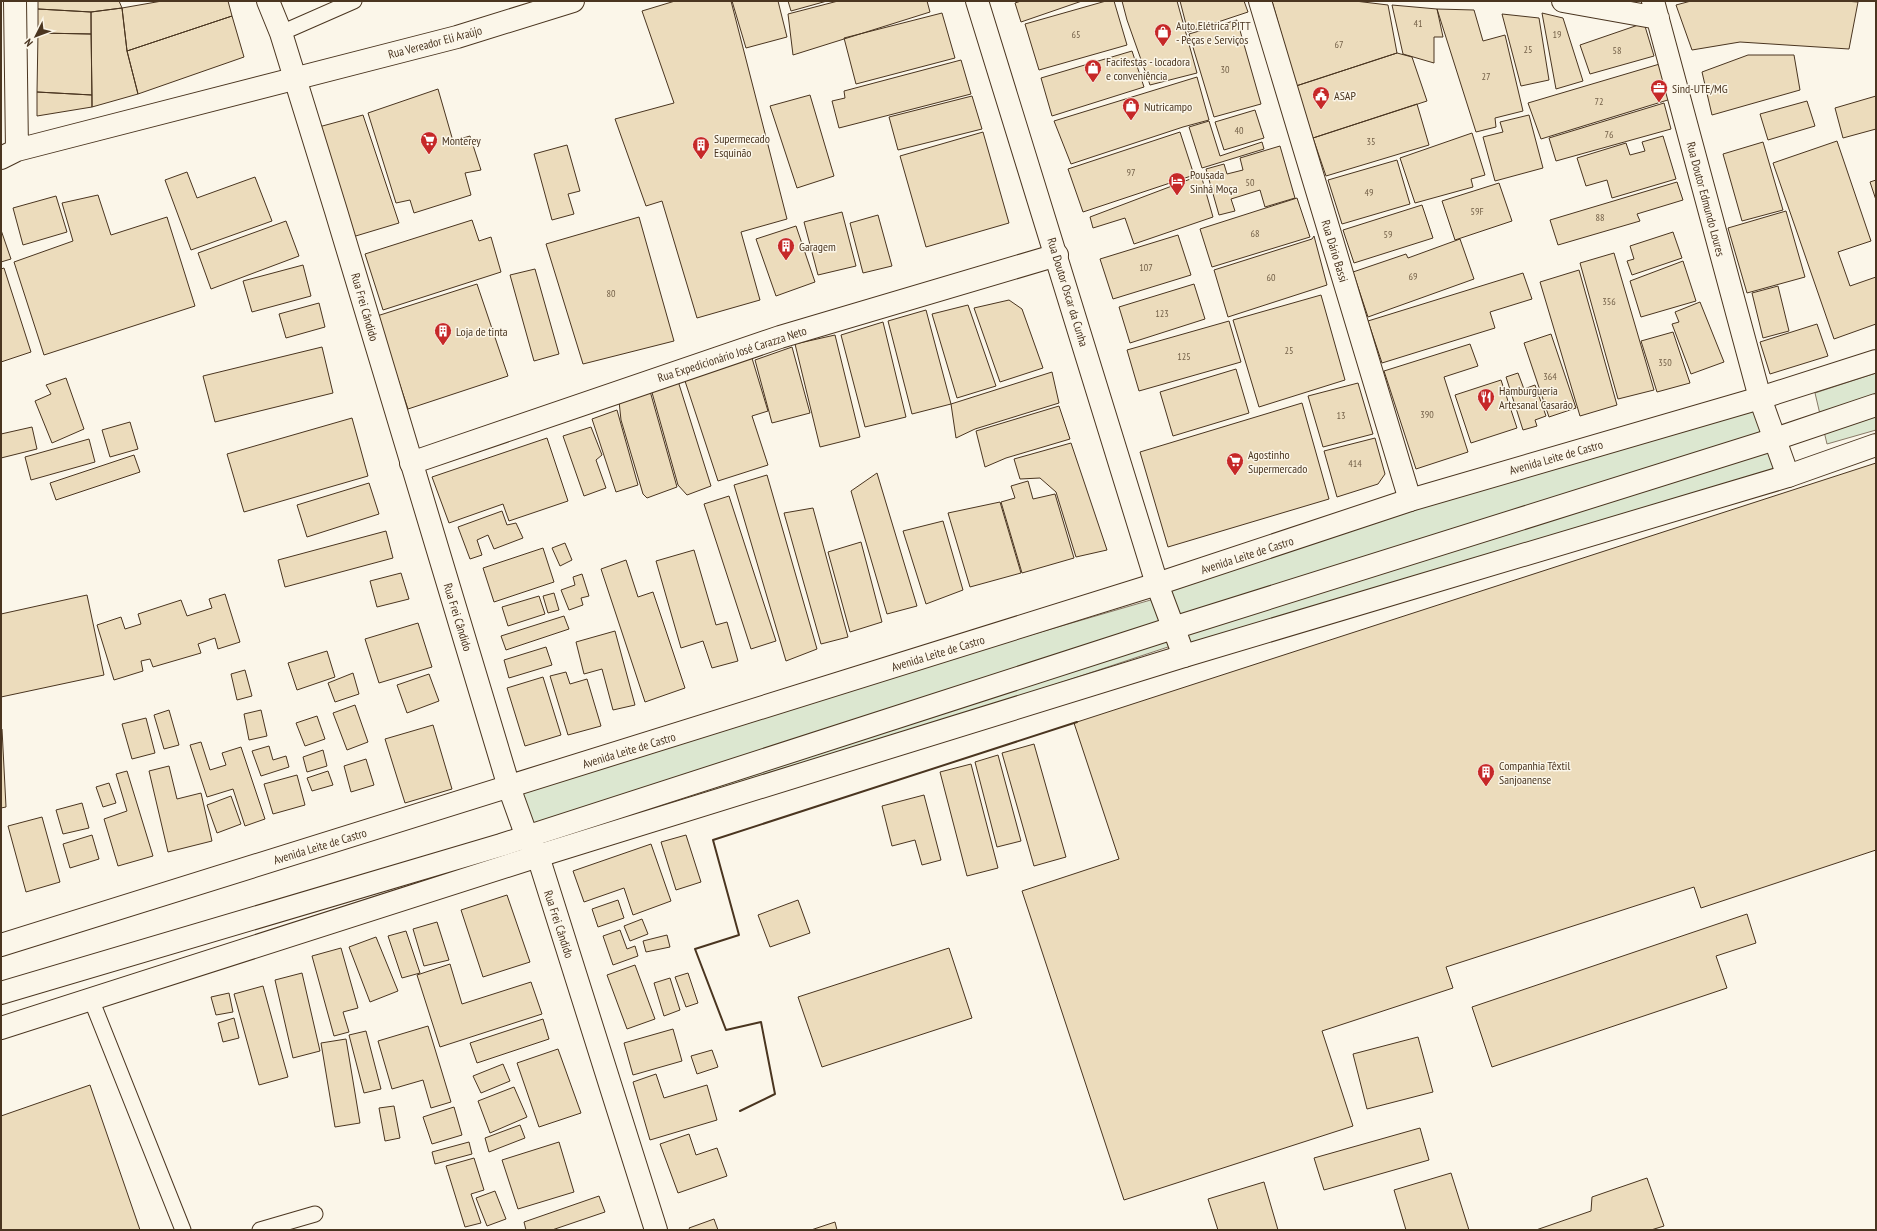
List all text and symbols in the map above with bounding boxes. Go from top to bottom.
north arrow [16,16,56,56]
house number: 41 [1414,17,1423,30]
place label: Auto Elétrica PITT - Peças e Serviços [1176,18,1251,47]
street label: Rua Vereador Eli Araújo [386,22,484,62]
shop icon: Auto Elétrica PITT - Peças e Serviços [1153,22,1173,47]
house number: 65 [1072,28,1081,41]
house number: 19 [1553,28,1562,41]
text: N [21,36,36,50]
house number: 67 [1335,38,1344,51]
house number: 25 [1524,43,1533,56]
house number: 58 [1613,44,1622,57]
place label: Facifestas - locadora e conveniência [1106,54,1190,83]
shop icon: Facifestas - locadora e conveniência [1083,58,1103,83]
house number: 30 [1221,63,1230,76]
house number: 27 [1482,70,1491,83]
office icon: Sind-UTE/MG [1649,78,1669,103]
place label: Sind-UTE/MG [1672,81,1728,96]
public building icon: ASAP [1311,85,1331,110]
place label: ASAP [1334,88,1356,103]
house number: 72 [1595,95,1604,108]
shop icon: Nutricampo [1121,96,1141,121]
place label: Nutricampo [1144,99,1192,114]
house number: 40 [1235,124,1244,137]
house number: 76 [1605,128,1614,141]
supermarket icon: Monterey [419,130,439,155]
place label: Supermecado Esquinão [714,131,770,160]
place label: Monterey [442,133,481,148]
building icon: Supermecado Esquinão [691,135,711,160]
house number: 35 [1367,135,1376,148]
street label: Rua Doutor Edmundo Loures [1683,140,1729,258]
house number: 97 [1127,166,1136,179]
place label: Pousada Sinhá Moça [1190,167,1238,196]
hotel icon: Pousada Sinhá Moça [1167,171,1187,196]
house number: 50 [1246,176,1255,189]
house number: 49 [1365,186,1374,199]
house number: 59F [1470,205,1484,218]
house number: 88 [1596,211,1605,224]
street label: Rua Dário Bassi [1318,218,1352,284]
house number: 68 [1251,227,1260,240]
house number: 59 [1384,228,1393,241]
building icon: Garagem [776,236,796,261]
street label: Rua Doutor Oscar da Cunha [1044,236,1092,349]
place label: Garagem [799,239,836,254]
house number: 107 [1139,261,1153,274]
house number: 69 [1409,270,1418,283]
street label: Rua Frei Cândido [348,271,382,343]
house number: 60 [1267,271,1276,284]
house number: 80 [607,287,616,300]
house number: 356 [1602,295,1616,308]
house number: 123 [1155,307,1169,320]
building icon: Loja de tinta [433,321,453,346]
street label: Rua Expedicionário José Carazza Neto [656,323,808,385]
place label: Loja de tinta [456,324,508,339]
house number: 25 [1285,344,1294,357]
house number: 125 [1177,350,1191,363]
house number: 350 [1658,356,1672,369]
house number: 364 [1543,370,1557,383]
place label: Hamburgueria Artesanal Casarão [1499,383,1573,412]
restaurant icon: Hamburgueria Artesanal Casarão [1476,387,1496,412]
house number: 390 [1420,408,1434,421]
house number: 13 [1337,409,1346,422]
street label: Avenida Leite de Castro [1507,436,1605,478]
place label: Agostinho Supermercado [1248,447,1307,476]
supermarket icon: Agostinho Supermercado [1225,451,1245,476]
house number: 414 [1348,457,1362,470]
street label: Avenida Leite de Castro [1199,533,1295,577]
street label: Rua Frei Cândido [441,581,475,653]
street label: Avenida Leite de Castro [890,632,986,674]
street label: Avenida Leite de Castro [581,729,677,771]
place label: Companhia Têxtil Sanjoanense [1499,758,1570,787]
building icon: Companhia Têxtil Sanjoanense [1476,762,1496,787]
street label: Avenida Leite de Castro [272,825,368,867]
street label: Rua Frei Cândido [541,888,577,960]

